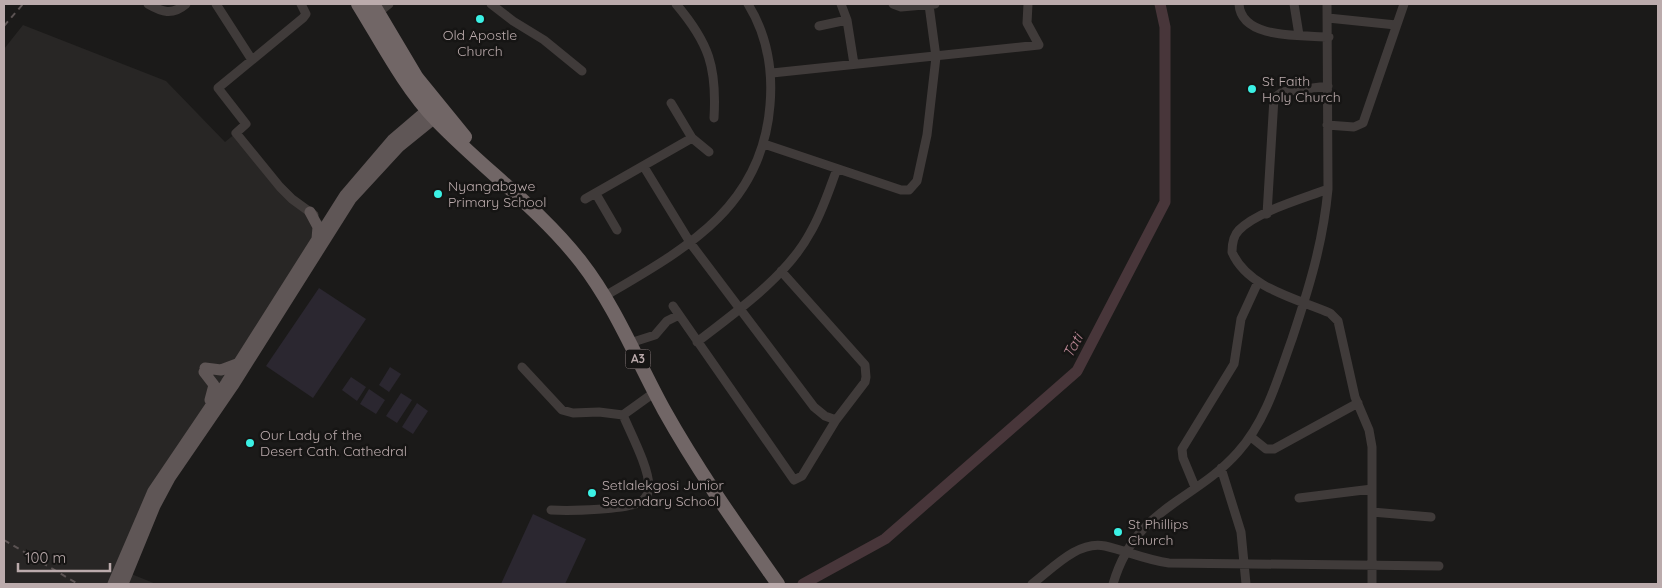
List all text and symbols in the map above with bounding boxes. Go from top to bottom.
marker: Old Apostle Church [474,13,486,25]
place label: Old Apostle Church [443,26,517,60]
place label: St Faith Holy Church [1262,72,1341,106]
marker: St Faith Holy Church [1246,83,1258,95]
place label: Nyangabgwe Primary School [448,177,546,211]
marker: Nyangabgwe Primary School [432,188,444,200]
water label: Tati [1058,329,1088,361]
road number: A3 [626,349,650,368]
place label: Our Lady of the Desert Cath. Cathedral [260,426,407,460]
marker: Our Lady of the Desert Cath. Cathedral [244,437,256,449]
place label: Setlalekgosi Junior Secondary School [602,476,725,510]
marker: Setlalekgosi Junior Secondary School [586,487,598,499]
place label: St Phillips Church [1128,515,1188,549]
marker: St Phillips Church [1112,526,1124,538]
scale bar [18,540,110,572]
text: 100 m [25,548,66,567]

